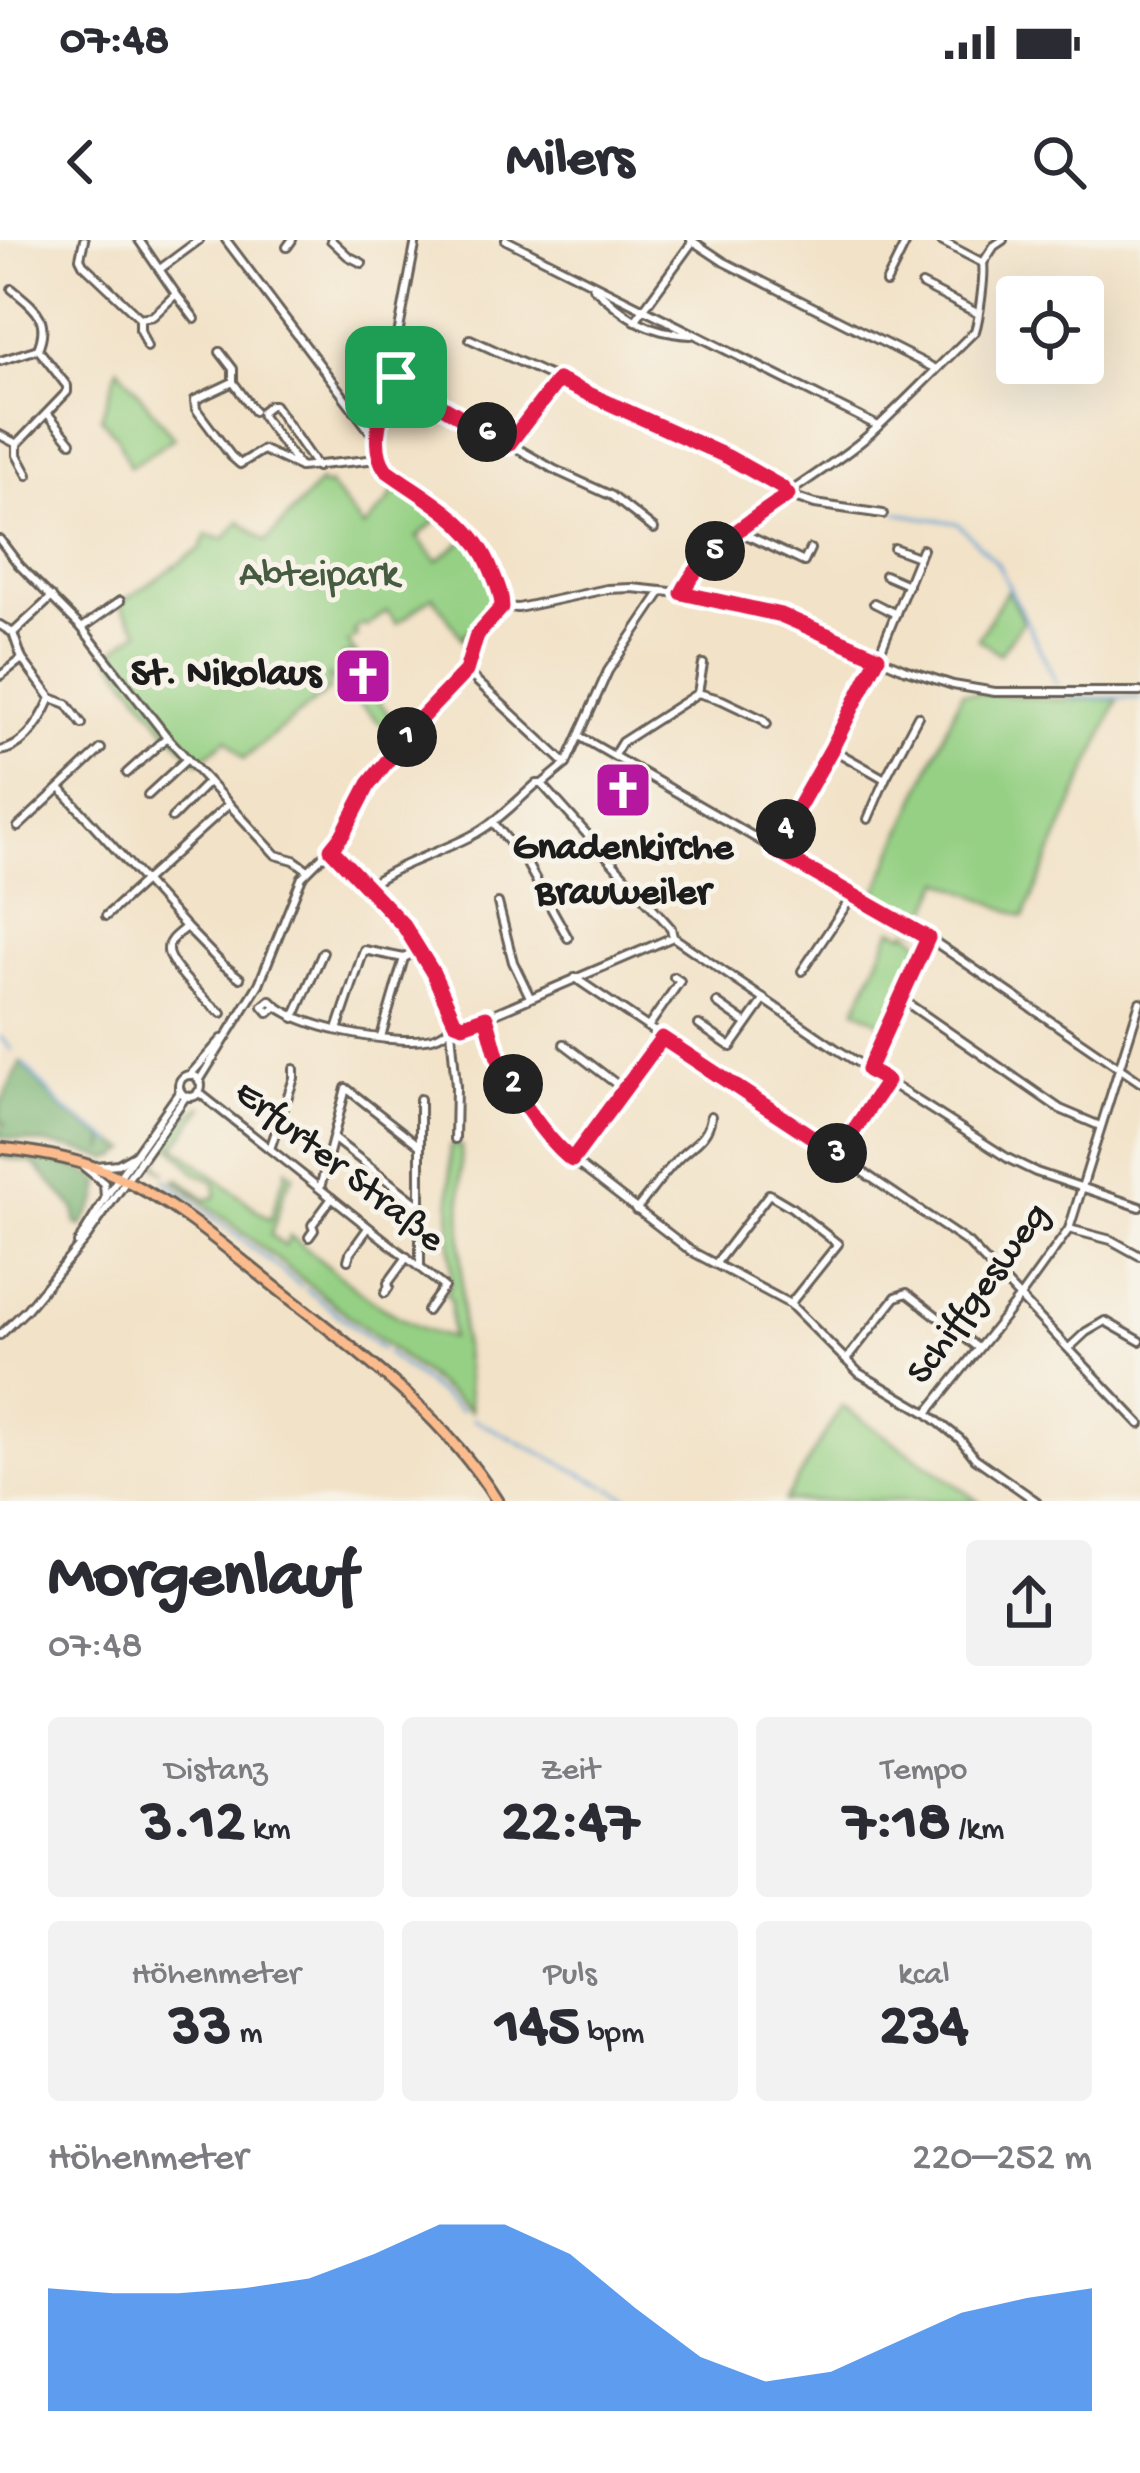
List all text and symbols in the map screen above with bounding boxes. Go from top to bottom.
text: 07:48 [60,16,169,69]
icon: back [48,129,114,195]
icon: search [1026,129,1092,195]
text: Milers [506,130,634,194]
map controls [996,276,1104,384]
button: locate [996,276,1104,384]
pin [345,326,447,428]
icon: arrive [363,344,429,410]
pin: 6 [457,402,517,462]
text: 6 [479,413,495,451]
pin: 5 [685,521,745,581]
text: 5 [706,532,724,570]
park label: Abteipark [239,554,403,600]
church icon: St. Nikolaus [332,645,394,707]
place label: St. Nikolaus [131,653,323,699]
pin: 1 [377,707,437,767]
text: 1 [400,718,414,756]
church icon: Gnadenkirche Brauweiler [592,759,654,821]
pin: 4 [756,799,816,859]
text: 4 [778,810,794,848]
place label: Gnadenkirche Brauweiler [513,827,735,918]
pin: 2 [483,1054,543,1114]
text: 2 [505,1065,521,1103]
street label: Erfurter Straße [224,1072,453,1265]
pin: 3 [807,1123,867,1183]
text: 3 [828,1134,846,1172]
street label: Schiffgesweg [899,1195,1061,1395]
button: share [966,1540,1092,1666]
text: Morgenlauf [48,1541,357,1619]
text: 07:48 [48,1625,143,1671]
text: Distanz [165,1753,267,1791]
text: Zeit [540,1753,600,1791]
text: Tempo [881,1753,967,1791]
text: 3.12 [141,1791,245,1861]
text: 22:47 [501,1791,639,1861]
text: 7:18 [843,1791,951,1861]
text: km [245,1812,291,1850]
text: /km [951,1812,1005,1850]
text: Höhenmeter [131,1957,301,1995]
text: Puls [543,1957,597,1995]
text: kcal [898,1957,950,1995]
text: 33 [169,1995,232,2065]
text: 145 [495,1995,580,2065]
text: 234 [880,1995,968,2065]
text: m [232,2016,263,2054]
text: bpm [580,2016,645,2054]
text: Höhenmeter [48,2137,248,2183]
text: 220–252 m [912,2137,1092,2183]

